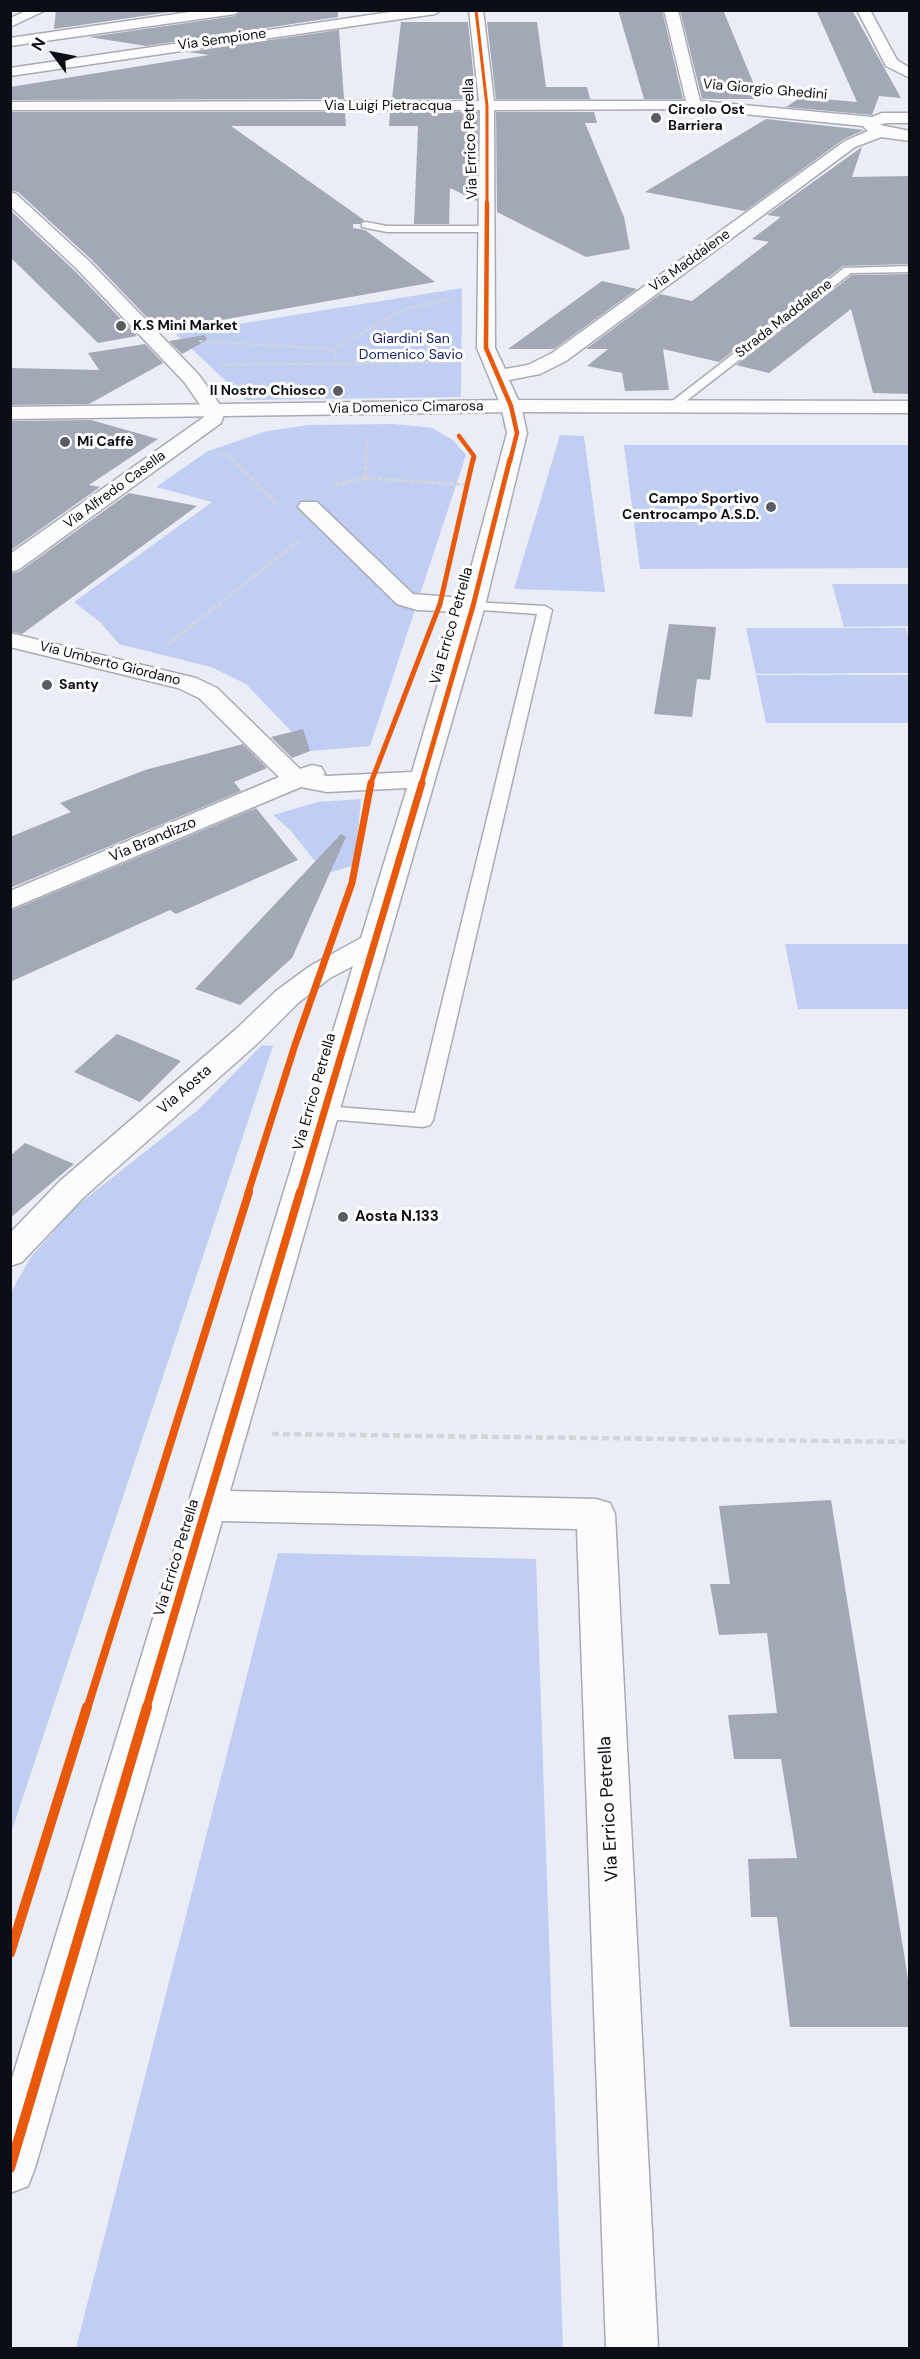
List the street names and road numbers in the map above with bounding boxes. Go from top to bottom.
street label: Via Sempione [177,25,267,55]
street label: Via Giorgio Ghedini [702,76,828,104]
street label: Via Errico Petrella [460,78,482,200]
street label: Via Luigi Pietracqua [324,98,452,114]
street label: Via Maddalene [646,226,734,296]
street label: Strada Maddalene [732,276,836,362]
street label: Via Domenico Cimarosa [328,398,484,418]
street label: Via Alfredo Casella [61,448,169,532]
street label: Via Errico Petrella [427,565,477,687]
street label: Via Umberto Giordano [38,638,182,690]
street label: Via Brandizzo [107,814,199,866]
street label: Via Errico Petrella [290,1031,340,1153]
street label: Via Aosta [154,1062,216,1118]
street label: Via Errico Petrella [151,1497,203,1619]
street label: Via Errico Petrella [594,1736,624,1882]

